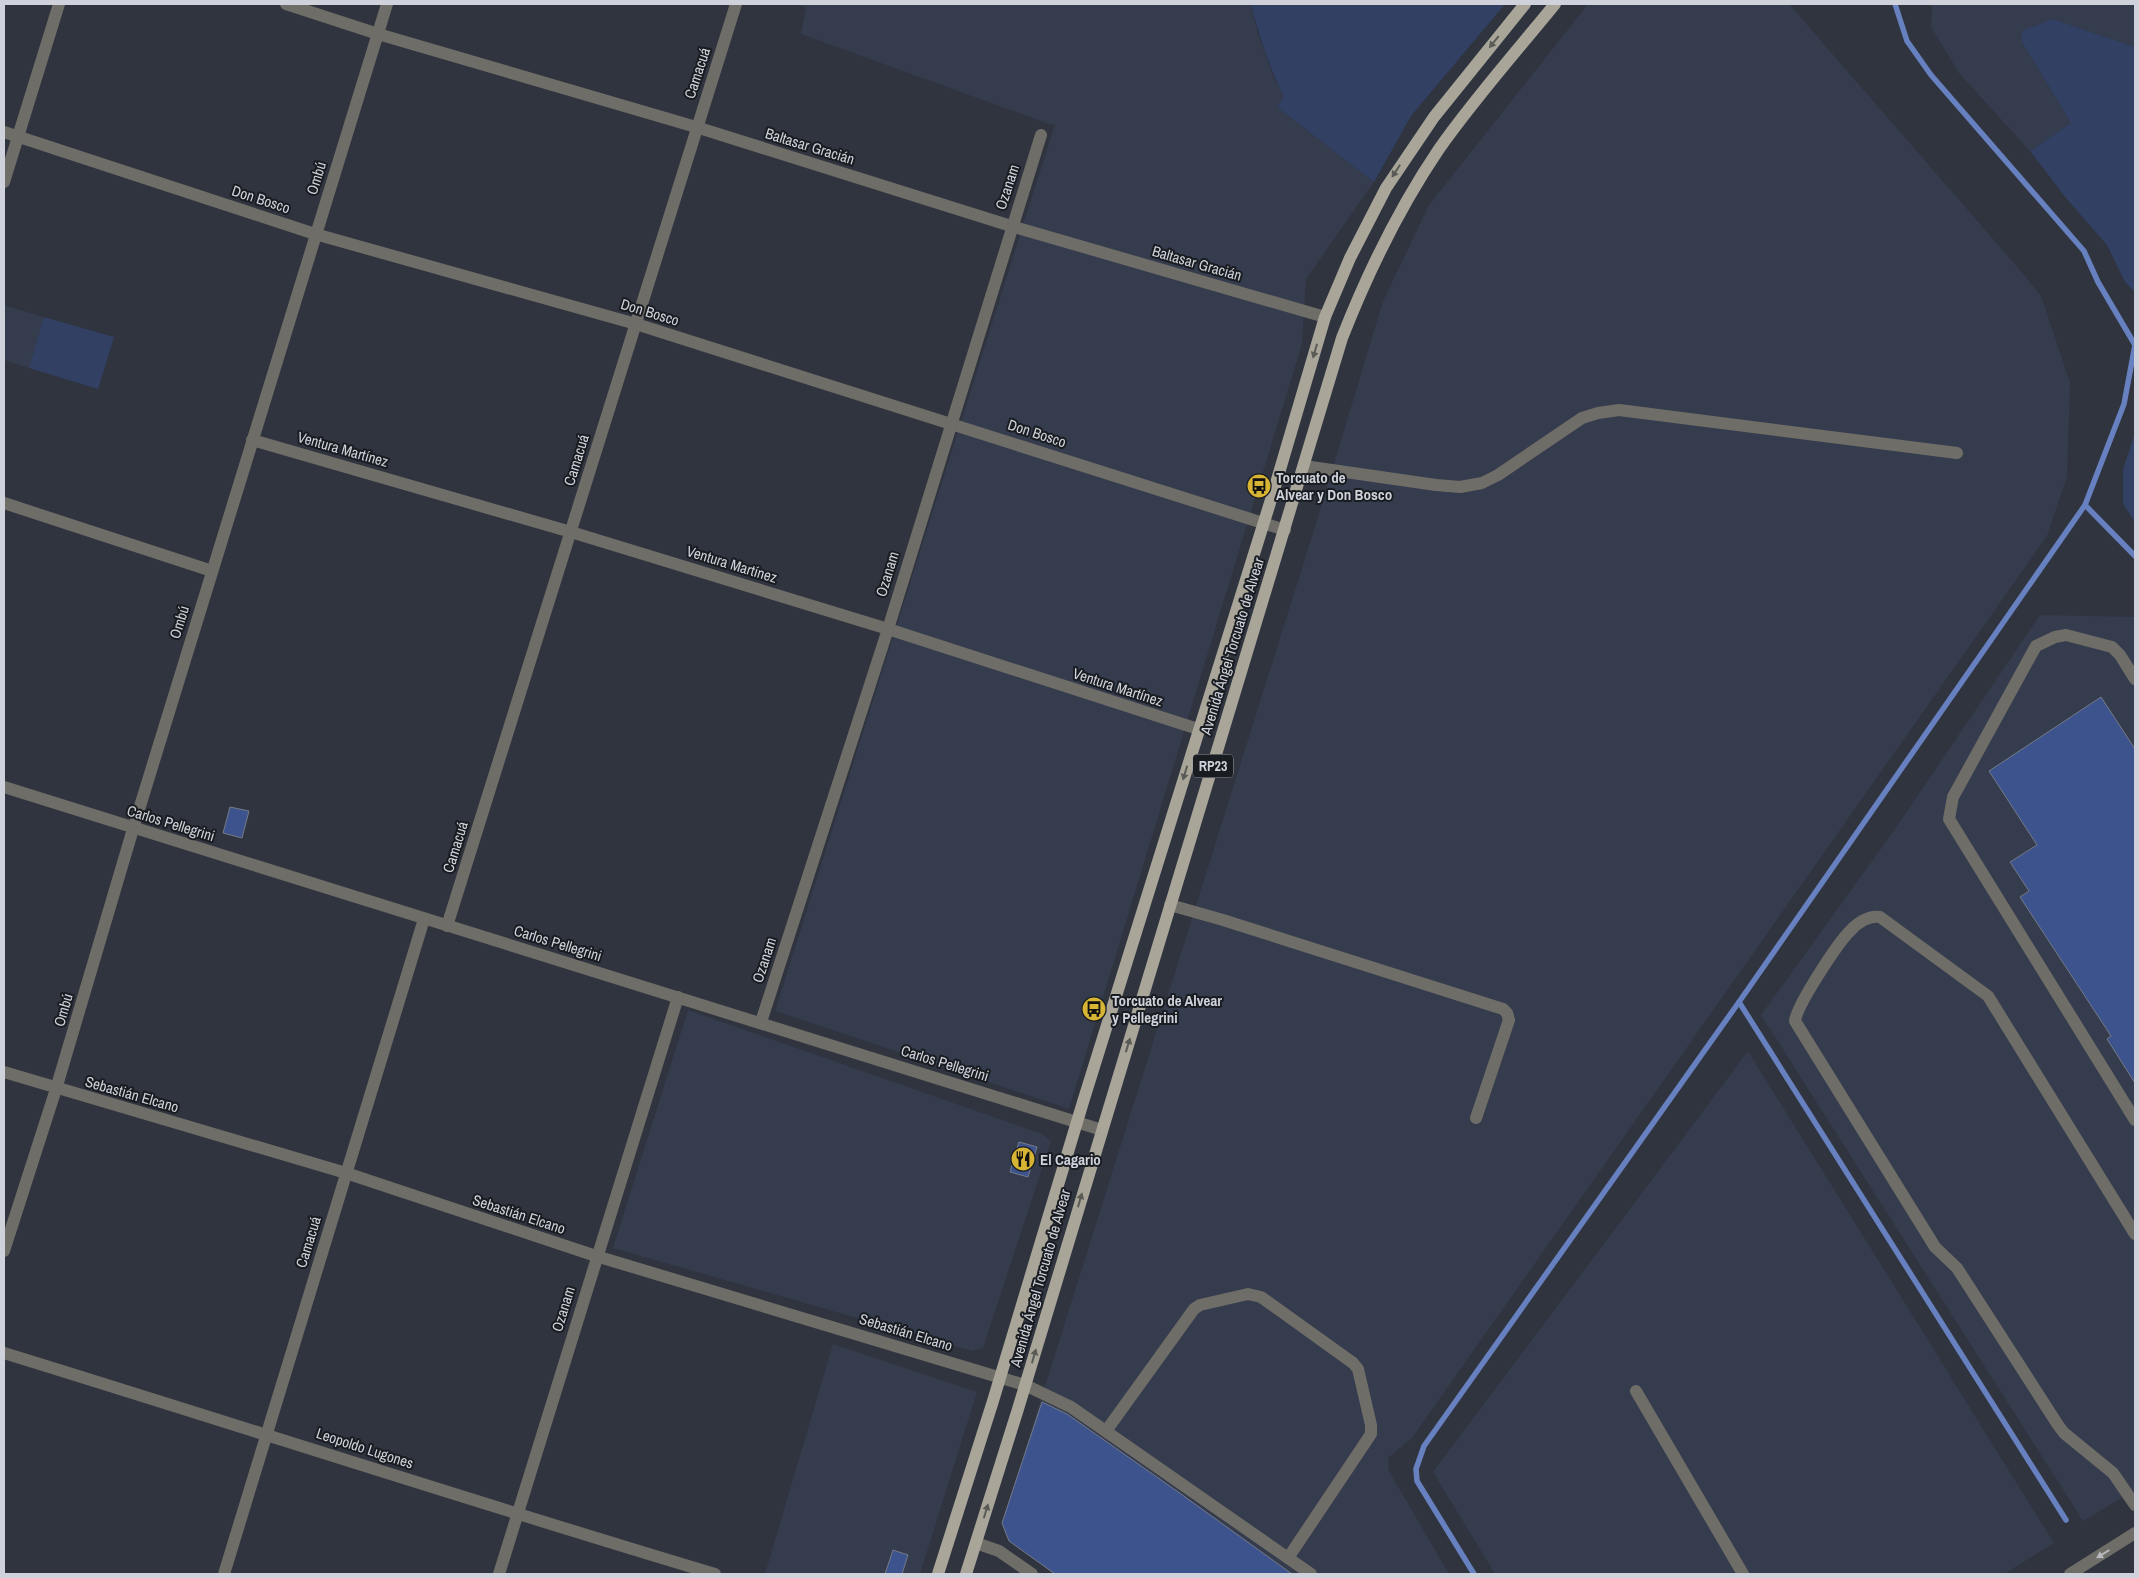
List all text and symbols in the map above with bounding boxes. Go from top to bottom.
one-way arrow [1489,35,1500,48]
street label: Camacuá [679,45,715,101]
street label: Baltasar Gracián [763,122,857,170]
street label: Ombú [301,159,331,197]
street label: Ozanam [990,162,1024,212]
one-way arrow [1392,165,1401,178]
street label: Don Bosco [229,180,293,218]
street label: Baltasar Gracián [1150,240,1244,286]
street label: Don Bosco [618,293,682,331]
one-way arrow [1311,343,1319,358]
street label: Don Bosco [1005,414,1069,452]
street label: Ventura Martínez [295,426,391,472]
street label: Camacuá [558,432,594,488]
place label: Torcuato de Alvear y Don Bosco [1276,467,1392,505]
bus stop icon: Torcuato de Alvear y Don Bosco [1246,473,1272,499]
street label: Ventura Martínez [684,540,780,588]
street label: Ozanam [870,549,904,599]
street label: Avenida Ángel Torcuato de Alvear [1195,555,1269,738]
street label: Ombú [164,603,194,641]
street label: Ventura Martínez [1070,663,1166,711]
road number: RP23 [1193,754,1233,778]
one-way arrow [1180,766,1188,781]
street label: Carlos Pellegrini [124,800,218,846]
street label: Camacuá [437,819,473,875]
street label: Carlos Pellegrini [511,920,605,966]
street label: Ozanam [747,935,781,985]
place label: Torcuato de Alvear y Pellegrini [1112,990,1222,1028]
street label: Ombú [48,991,78,1029]
bus stop icon: Torcuato de Alvear y Pellegrini [1081,996,1107,1022]
one-way arrow [1125,1037,1132,1052]
street label: Carlos Pellegrini [898,1040,992,1086]
street label: Sebastián Elcano [83,1071,181,1117]
restaurant icon: El Cagario [1010,1146,1036,1172]
place label: El Cagario [1040,1149,1101,1170]
street label: Avenida Ángel Torcuato de Alvear [1004,1187,1075,1370]
street label: Sebastián Elcano [470,1189,568,1239]
one-way arrow [1076,1192,1084,1207]
street label: Camacuá [290,1214,326,1270]
street label: Ozanam [546,1284,580,1334]
street label: Sebastián Elcano [857,1308,955,1356]
one-way arrow [1030,1348,1038,1363]
street label: Leopoldo Lugones [314,1422,416,1474]
one-way arrow [982,1503,990,1518]
one-way arrow [2096,1549,2109,1558]

